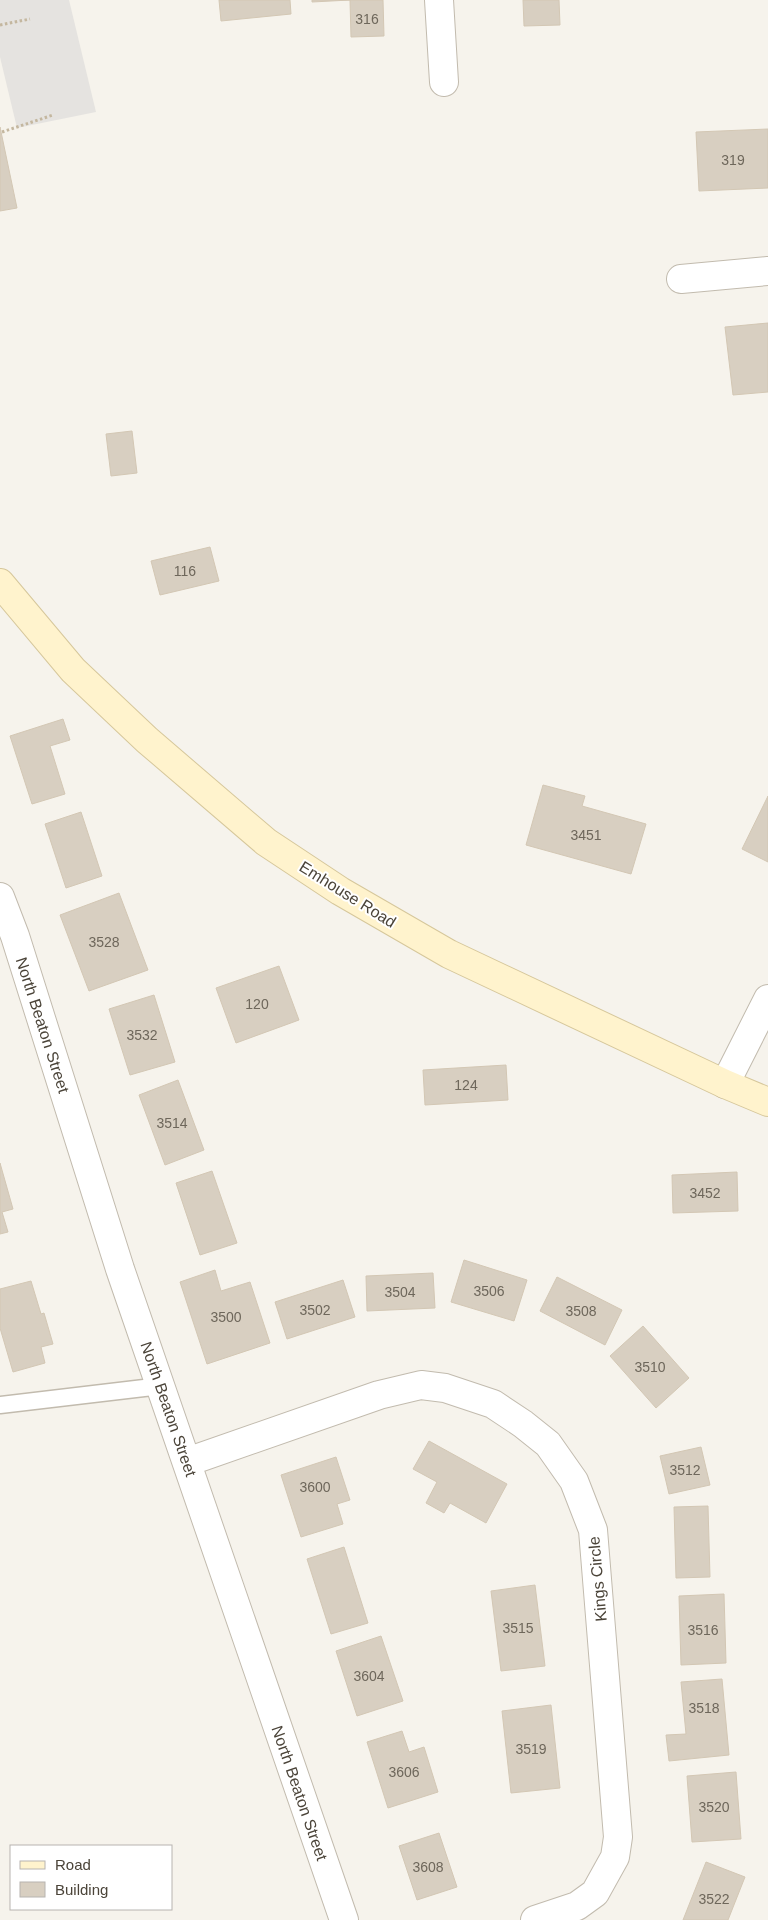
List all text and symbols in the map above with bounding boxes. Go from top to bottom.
house number: 316 [355,11,379,27]
house number: 319 [721,152,745,168]
house number: 116 [174,563,196,579]
house number: 3451 [570,827,602,843]
street label: Emhouse Road [296,858,399,931]
house number: 3528 [88,934,120,950]
street label: North Beaton Street [13,955,73,1096]
house number: 120 [245,996,269,1012]
house number: 3532 [126,1027,158,1043]
house number: 124 [454,1077,478,1093]
house number: 3514 [156,1115,188,1131]
house number: 3452 [689,1185,721,1201]
house number: 3506 [473,1283,505,1299]
house number: 3504 [384,1284,416,1300]
house number: 3502 [299,1302,331,1318]
house number: 3508 [565,1303,597,1319]
house number: 3500 [210,1309,242,1325]
street label: North Beaton Street [137,1340,200,1479]
house number: 3510 [634,1359,666,1375]
house number: 3512 [669,1462,701,1478]
house number: 3600 [299,1479,331,1495]
street label: Kings Circle [585,1536,610,1622]
house number: 3515 [502,1620,534,1636]
house number: 3516 [687,1622,719,1638]
house number: 3604 [353,1668,385,1684]
house number: 3518 [688,1700,720,1716]
street label: North Beaton Street [268,1724,331,1863]
house number: 3519 [515,1741,547,1757]
house number: 3606 [388,1764,420,1780]
house number: 3520 [698,1799,730,1815]
legend [10,1845,172,1910]
text: Road [55,1856,91,1873]
house number: 3608 [412,1859,444,1875]
text: Building [55,1881,108,1898]
house number: 3522 [698,1891,730,1907]

